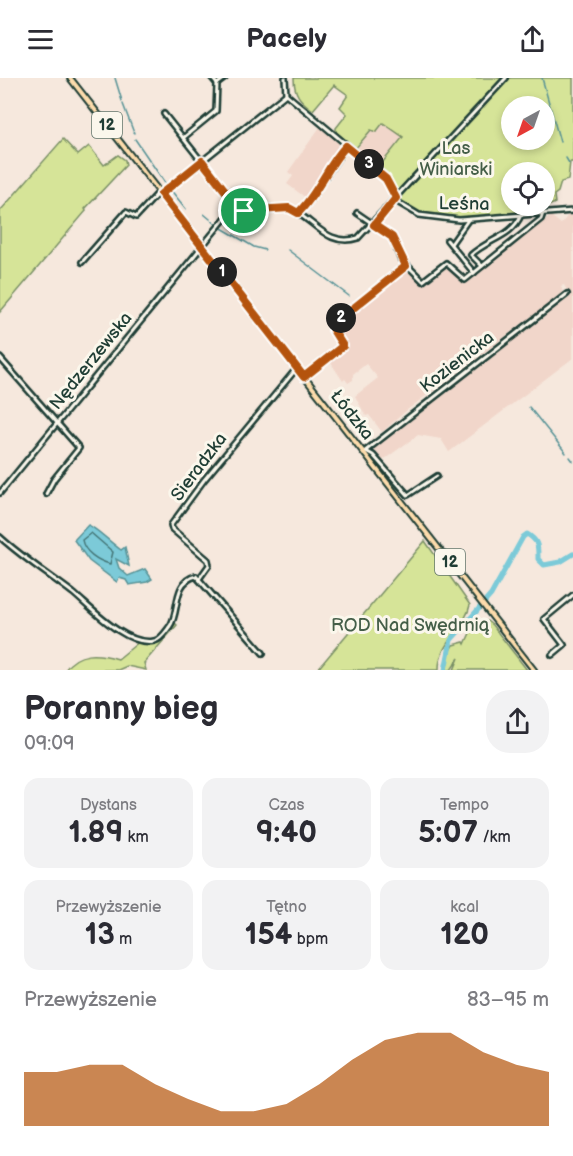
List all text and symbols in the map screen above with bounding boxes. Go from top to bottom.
icon: menu [24,23,57,56]
text: Pacely [246,23,327,55]
icon: share [516,23,549,56]
north arrow [501,96,555,150]
map controls [501,96,555,216]
road number: 12 [92,112,122,138]
park label: Las Winiarski [420,138,492,180]
pin: 3 [354,149,384,179]
text: 3 [364,154,374,173]
button: locate [501,162,555,216]
pin [218,185,269,236]
street label: Leśna [438,193,490,215]
icon: arrive [227,194,260,227]
pin: 1 [207,257,237,287]
text: 1 [219,262,225,281]
pin: 2 [326,303,356,333]
street label: Nędzerzewska [45,308,137,414]
text: 2 [336,308,346,327]
street label: Kozienicka [416,327,498,397]
street label: Łódzka [326,386,378,444]
street label: Sieradzka [167,429,231,505]
road number: 12 [435,549,465,575]
park label: ROD Nad Swędrnią [331,615,490,636]
text: Poranny bieg [24,689,218,729]
button: share [486,690,549,753]
text: 09:09 [24,732,75,756]
text: Dystans [80,796,137,815]
text: Czas [269,796,304,815]
text: Tempo [440,796,489,815]
text: 1.89 [68,815,123,851]
text: 9:40 [256,815,317,851]
text: 5:07 [418,815,478,851]
text: km [123,828,149,847]
text: /km [478,828,511,847]
text: Przewyższenie [55,898,162,917]
text: Tętno [266,898,307,917]
text: kcal [450,898,479,917]
text: 13 [85,917,115,953]
text: 154 [245,917,292,953]
text: 120 [440,917,489,953]
text: m [115,930,132,949]
text: bpm [292,930,328,949]
text: Przewyższenie [24,988,157,1012]
text: 83–95 m [467,988,549,1012]

